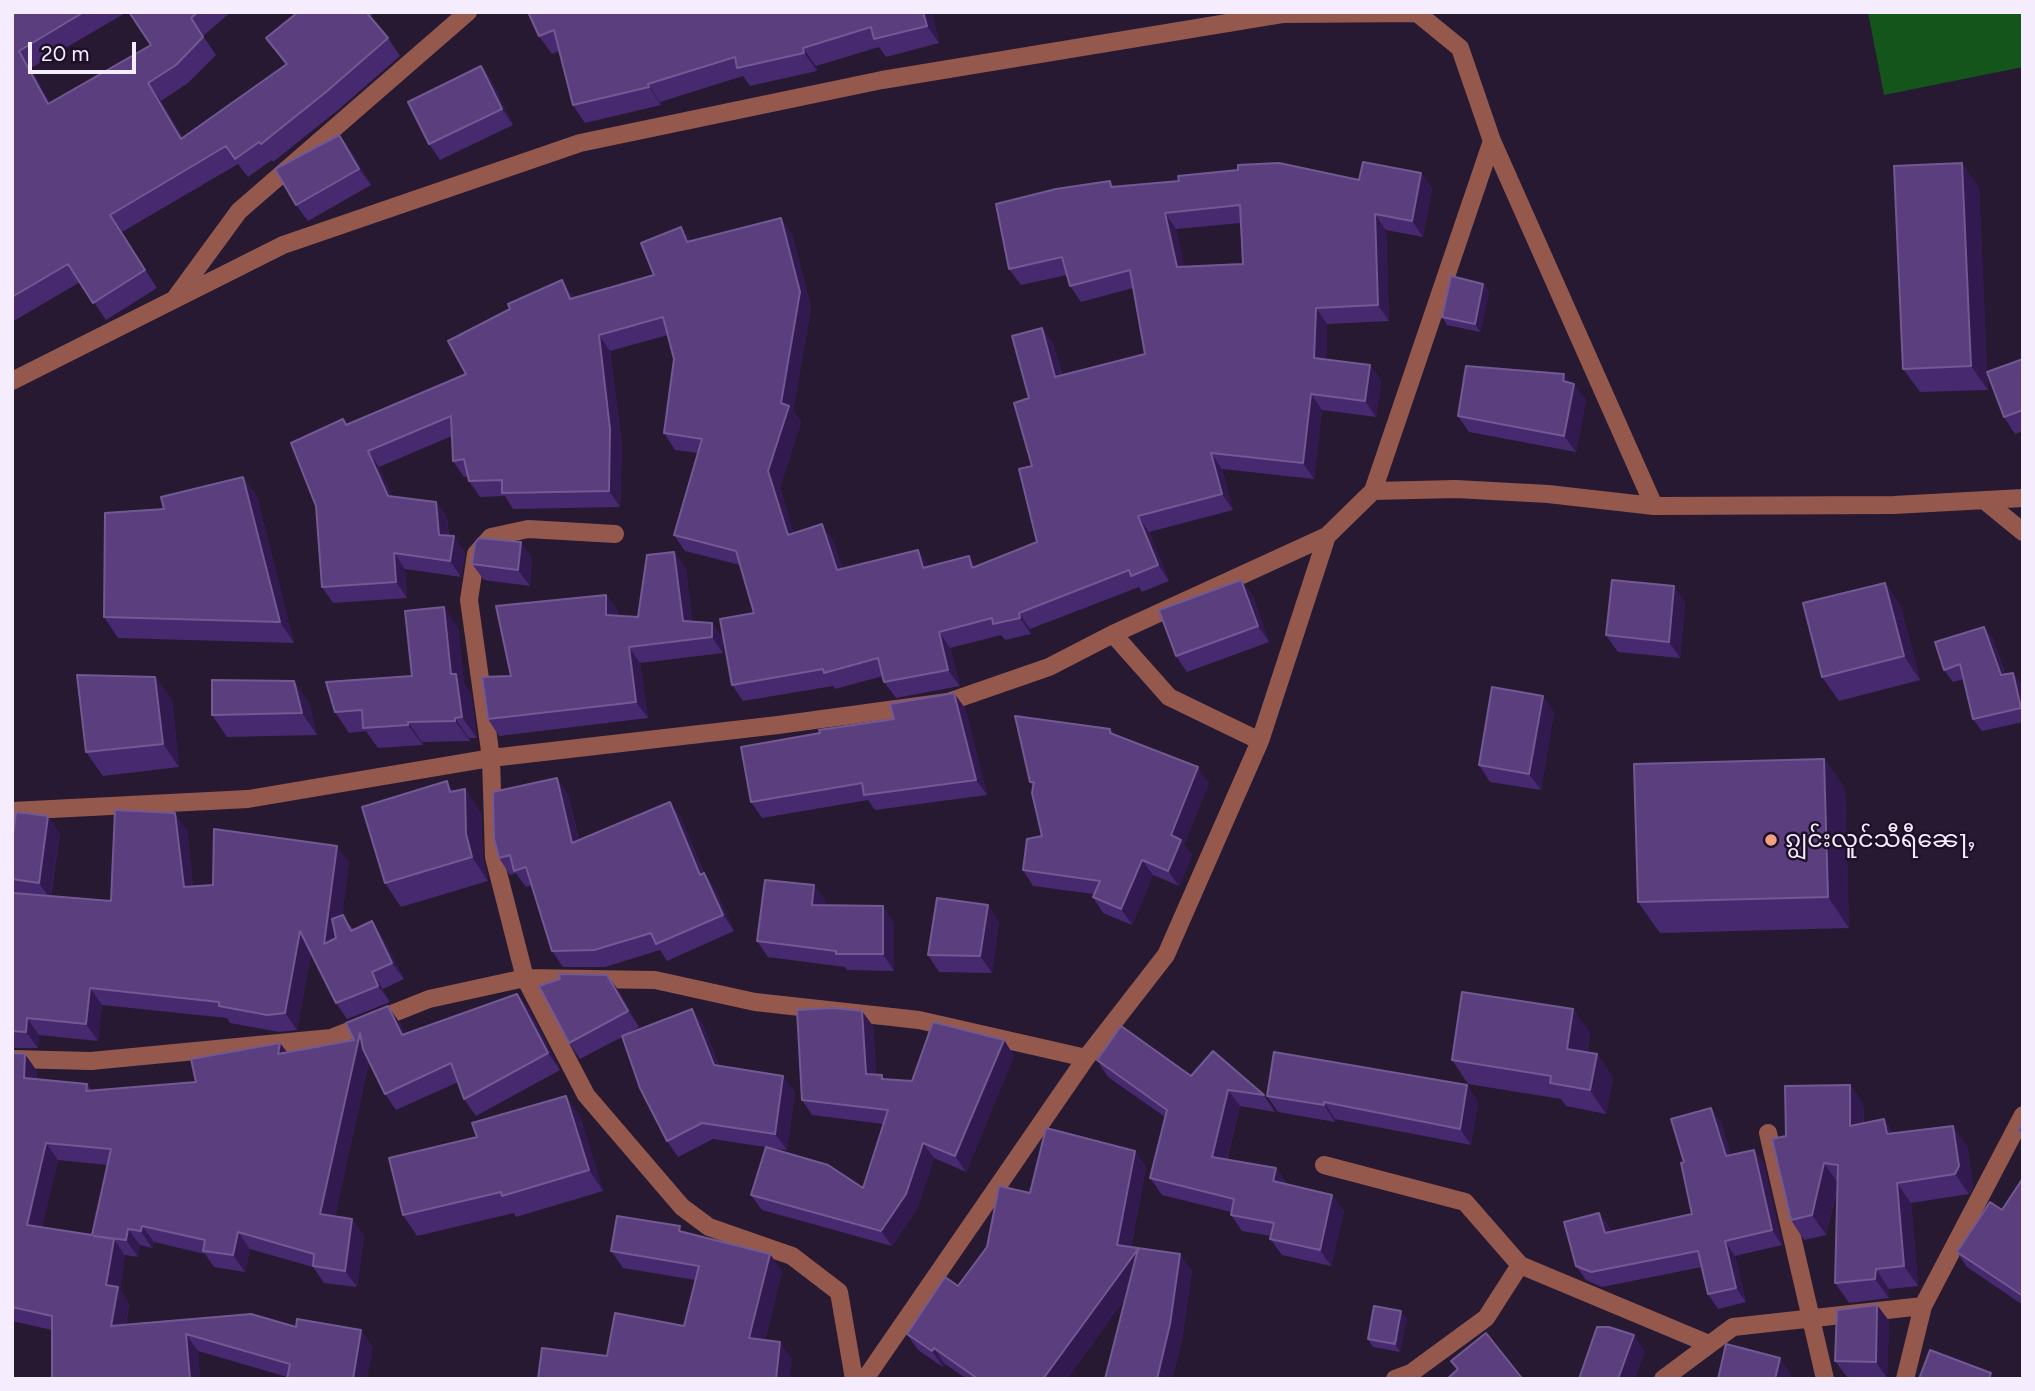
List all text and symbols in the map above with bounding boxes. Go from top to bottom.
scale bar [32,28,140,72]
text: 20 m [41,41,89,66]
place label: ၵျွင်းလူင်သီရီၼေႃႇ [1785,826,1976,854]
marker: ၵျွင်းလူင်သီရီၼေႃႇ [1763,832,1779,848]

